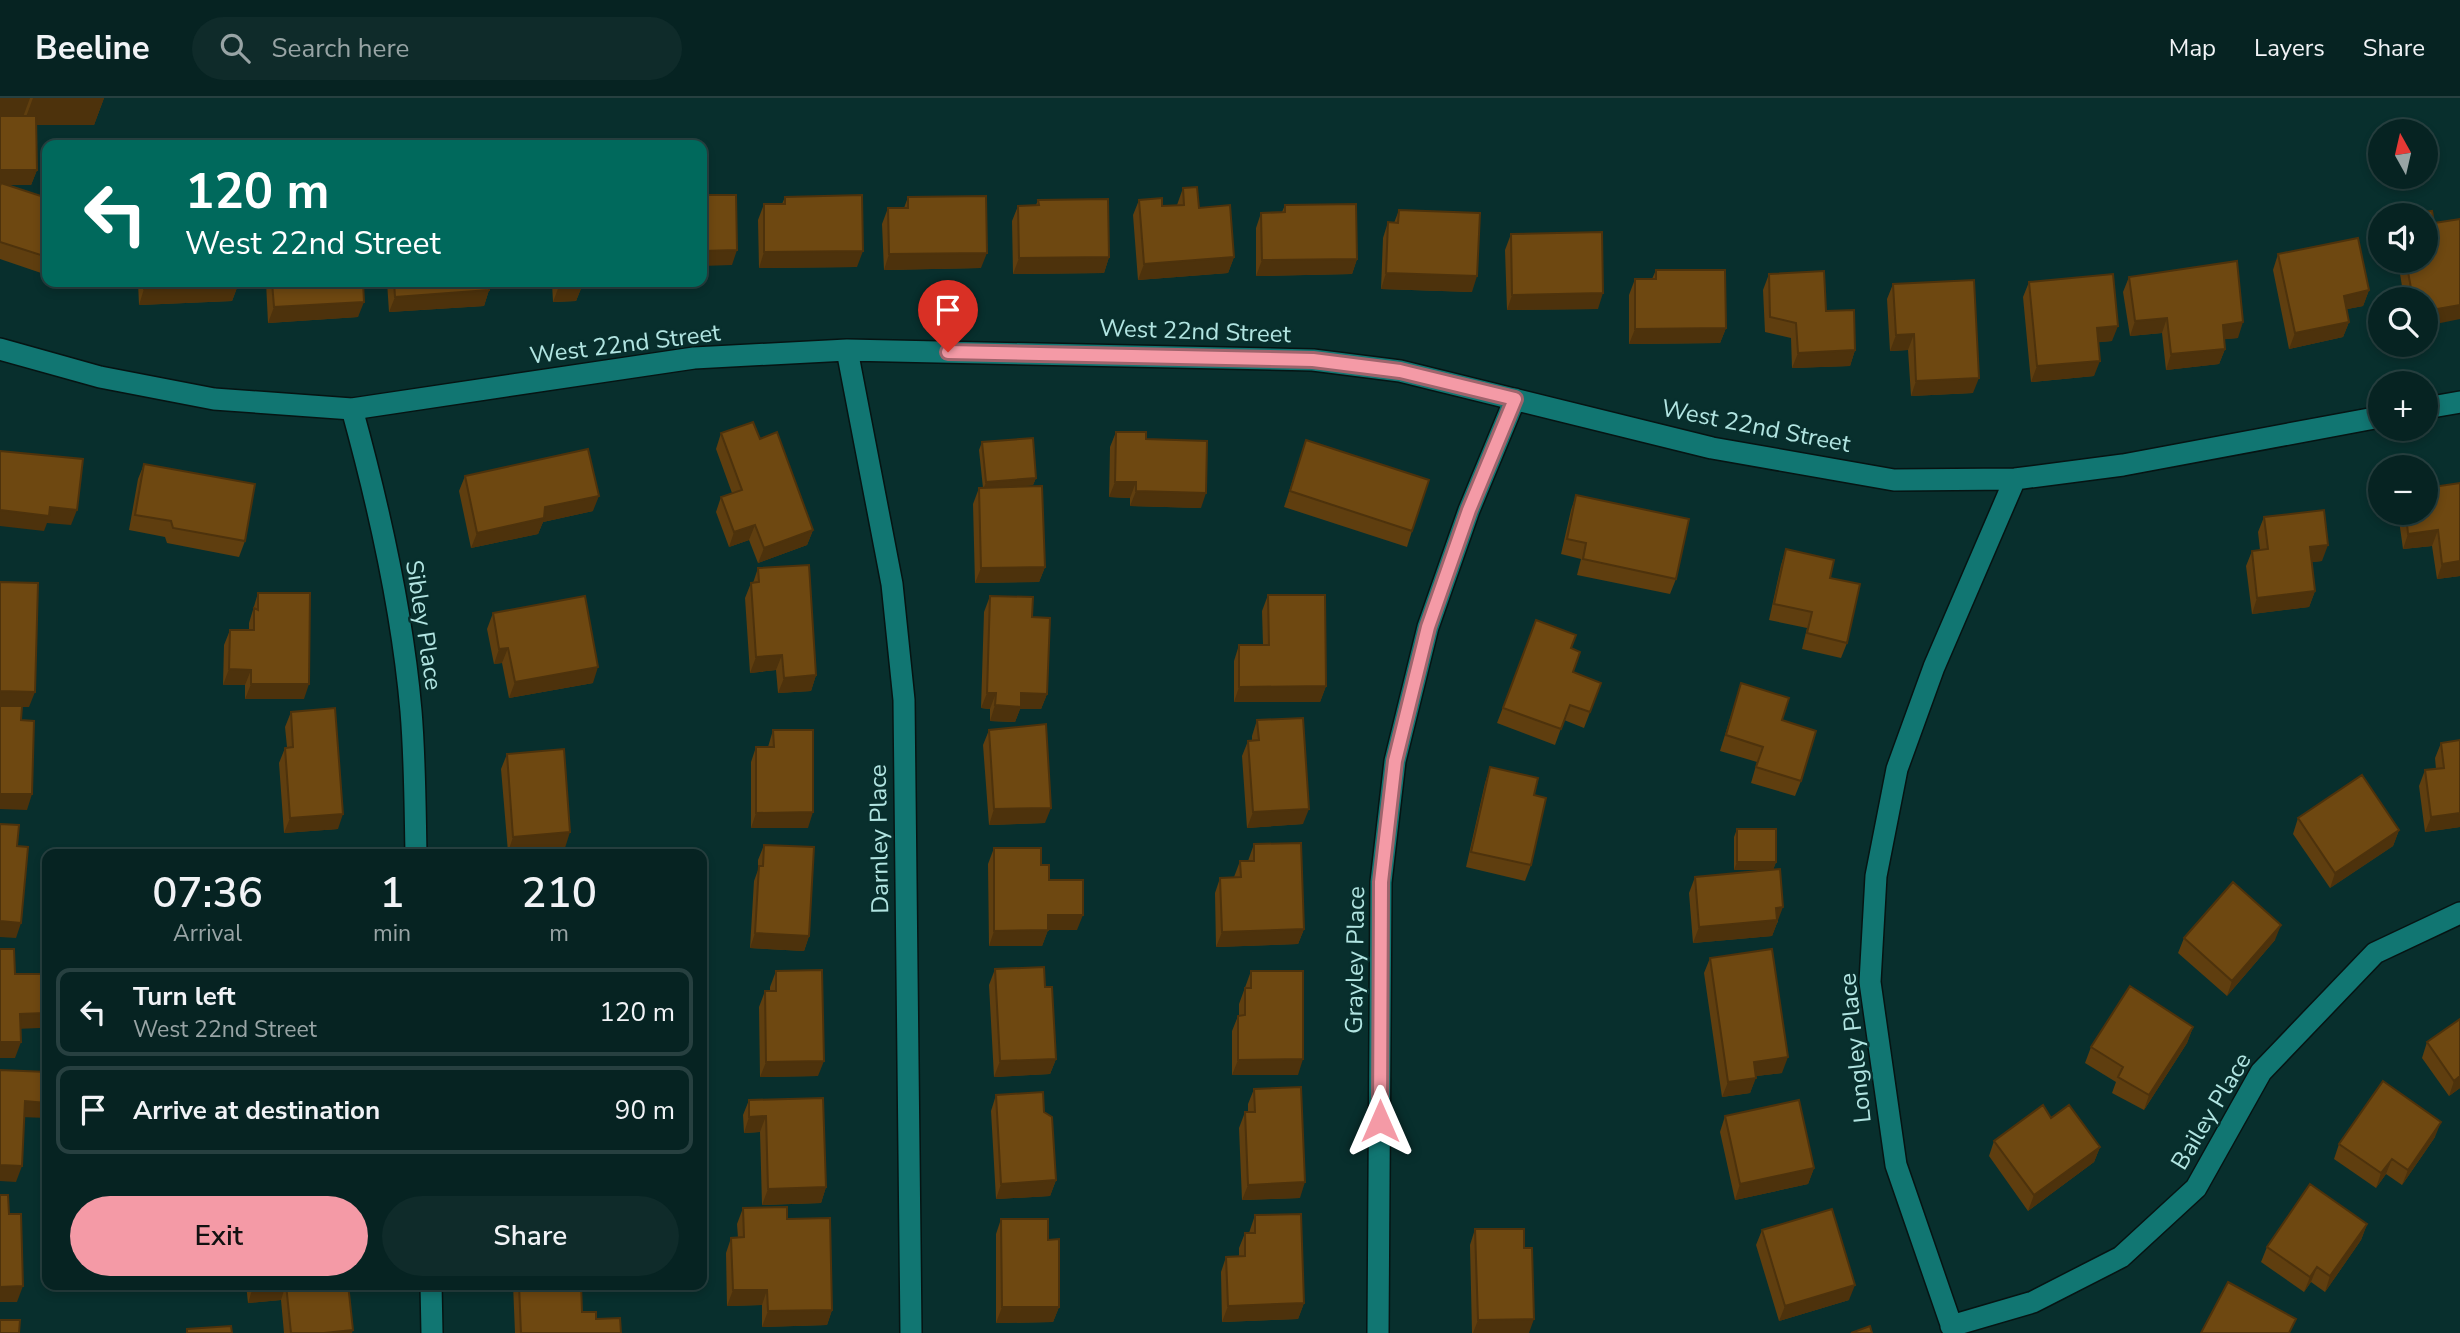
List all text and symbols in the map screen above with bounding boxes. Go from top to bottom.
search box [192,17,682,80]
text: Beeline [35,26,150,71]
icon: search [216,29,254,67]
text: Search here [272,31,409,66]
text: Map [2169,32,2216,64]
text: Layers [2254,32,2325,64]
text: Share [2363,32,2425,64]
north arrow [2368,119,2438,189]
map controls [2368,119,2438,525]
text: 120 m [185,158,329,225]
icon: left [70,168,161,259]
button: sound [2368,203,2438,273]
text: West 22nd Street [185,222,441,265]
pin [918,280,978,352]
button: search [2368,287,2438,357]
icon: arrive [929,291,967,329]
street label: West 22nd Street [1099,312,1292,350]
street label: West 22nd Street [528,316,723,372]
button: + [2368,371,2438,441]
street label: West 22nd Street [1659,392,1854,460]
button: − [2368,455,2438,525]
street label: Sibley Place [398,558,450,692]
street label: Darnley Place [862,764,896,914]
text: 07:36 [152,865,263,922]
text: 1 [379,865,405,922]
text: 210 [521,865,597,922]
street label: Grayley Place [1338,886,1372,1034]
text: Arrival [173,918,242,949]
text: min [373,918,411,949]
text: m [549,918,569,949]
street label: Longley Place [1831,971,1879,1125]
text: Turn left [133,979,236,1014]
icon: left [74,993,112,1031]
text: 120 m [599,995,675,1030]
text: West 22nd Street [133,1014,317,1045]
street label: Bailey Place [2163,1046,2259,1176]
position arrow [1343,1084,1417,1158]
icon: arrive [74,1091,112,1129]
text: Arrive at destination [133,1093,380,1128]
text: 90 m [615,1093,675,1128]
button: Exit [70,1196,368,1276]
button: Share [382,1196,679,1276]

